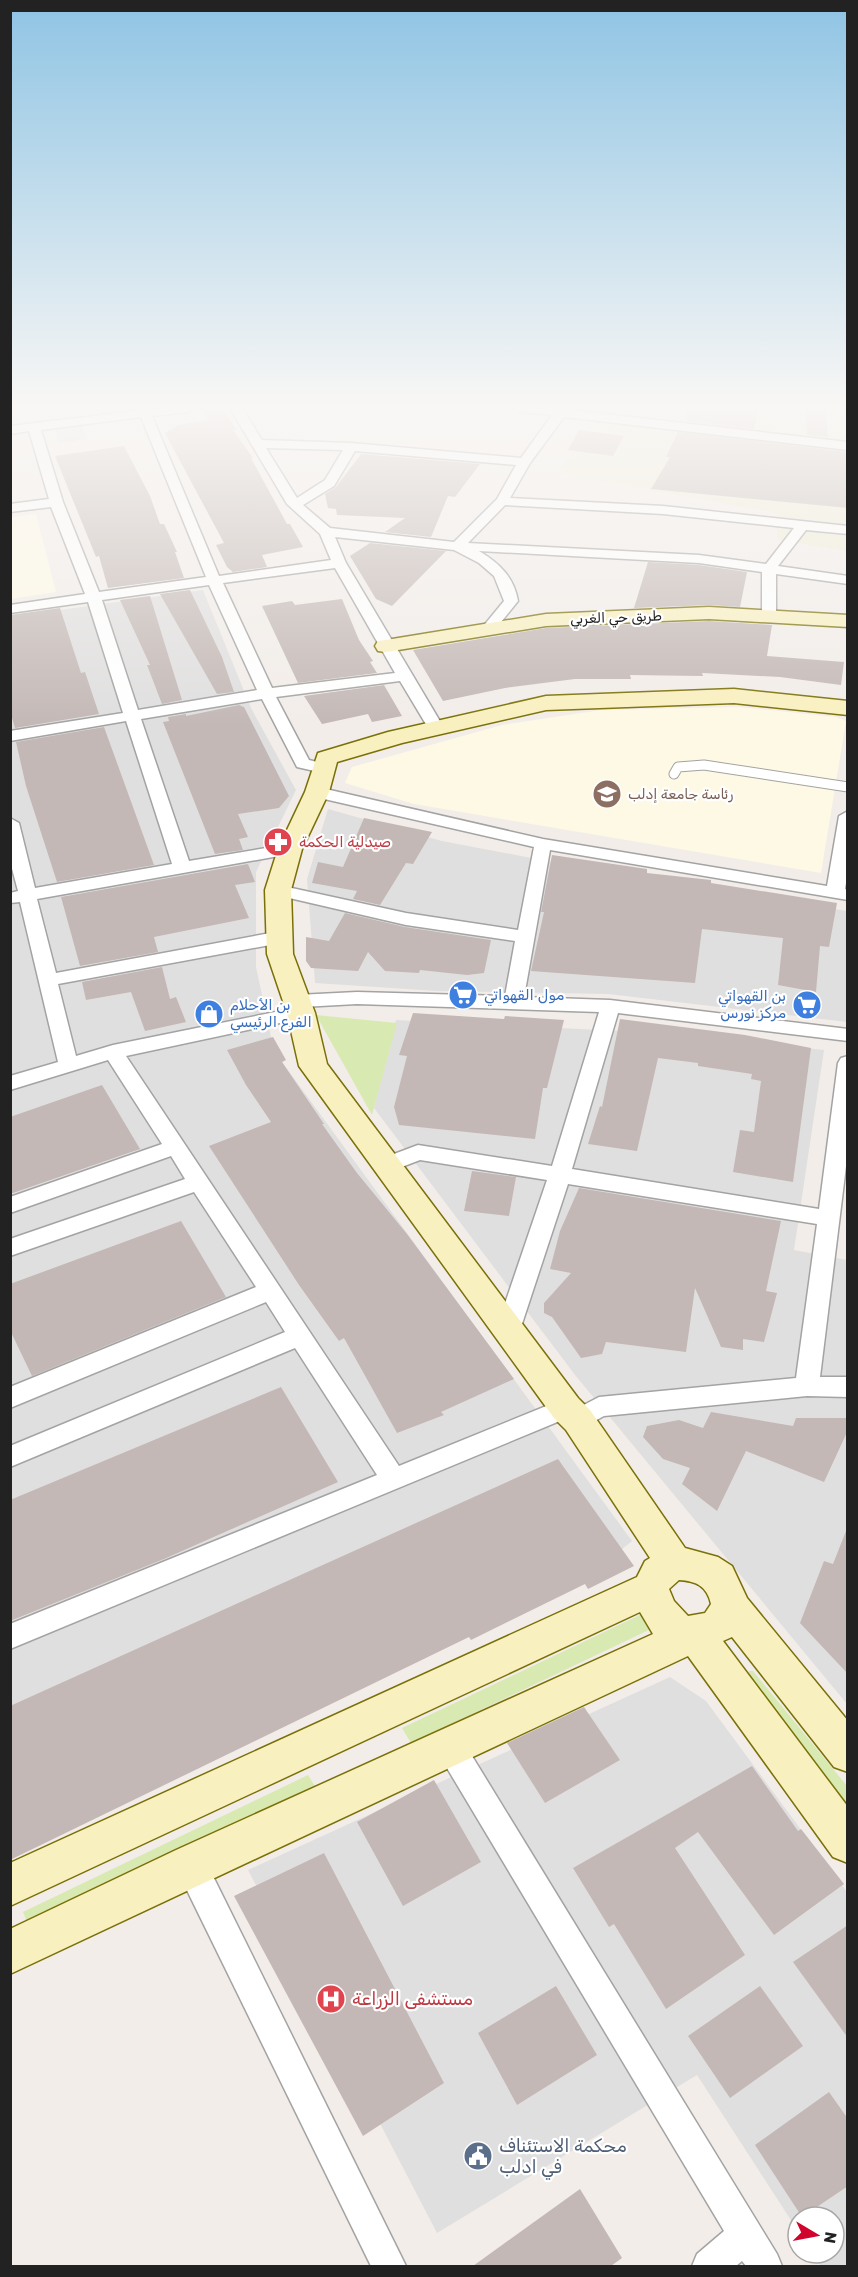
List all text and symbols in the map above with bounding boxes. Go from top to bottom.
street label: طريق حي الغربي [570,607,663,630]
school or university icon: رئاسة جامعة إدلب [591,778,623,810]
place label: رئاسة جامعة إدلب [628,786,733,803]
pharmacy icon: صيدلية الحكمة [262,826,294,858]
place label: صيدلية الحكمة [299,833,391,851]
supermarket icon: مول القهواتي [447,979,479,1011]
place label: مول القهواتي [484,986,564,1007]
place label: بن القهواتي مركز نورس [718,987,786,1022]
supermarket icon: بن القهواتي مركز نورس [791,989,823,1021]
place label: بن الأحلام الفرع الرئيسي [230,996,312,1034]
shop icon: بن الأحلام الفرع الرئيسي [193,998,225,1030]
hospital icon: مستشفى الزراعة [315,1983,347,2015]
place label: مستشفى الزراعة [352,1988,473,2010]
place label: محكمة الاستئناف في ادلب [499,2135,627,2180]
public building icon: محكمة الاستئناف في ادلب [462,2140,494,2172]
north arrow [786,2205,846,2265]
text: N [820,2230,841,2245]

